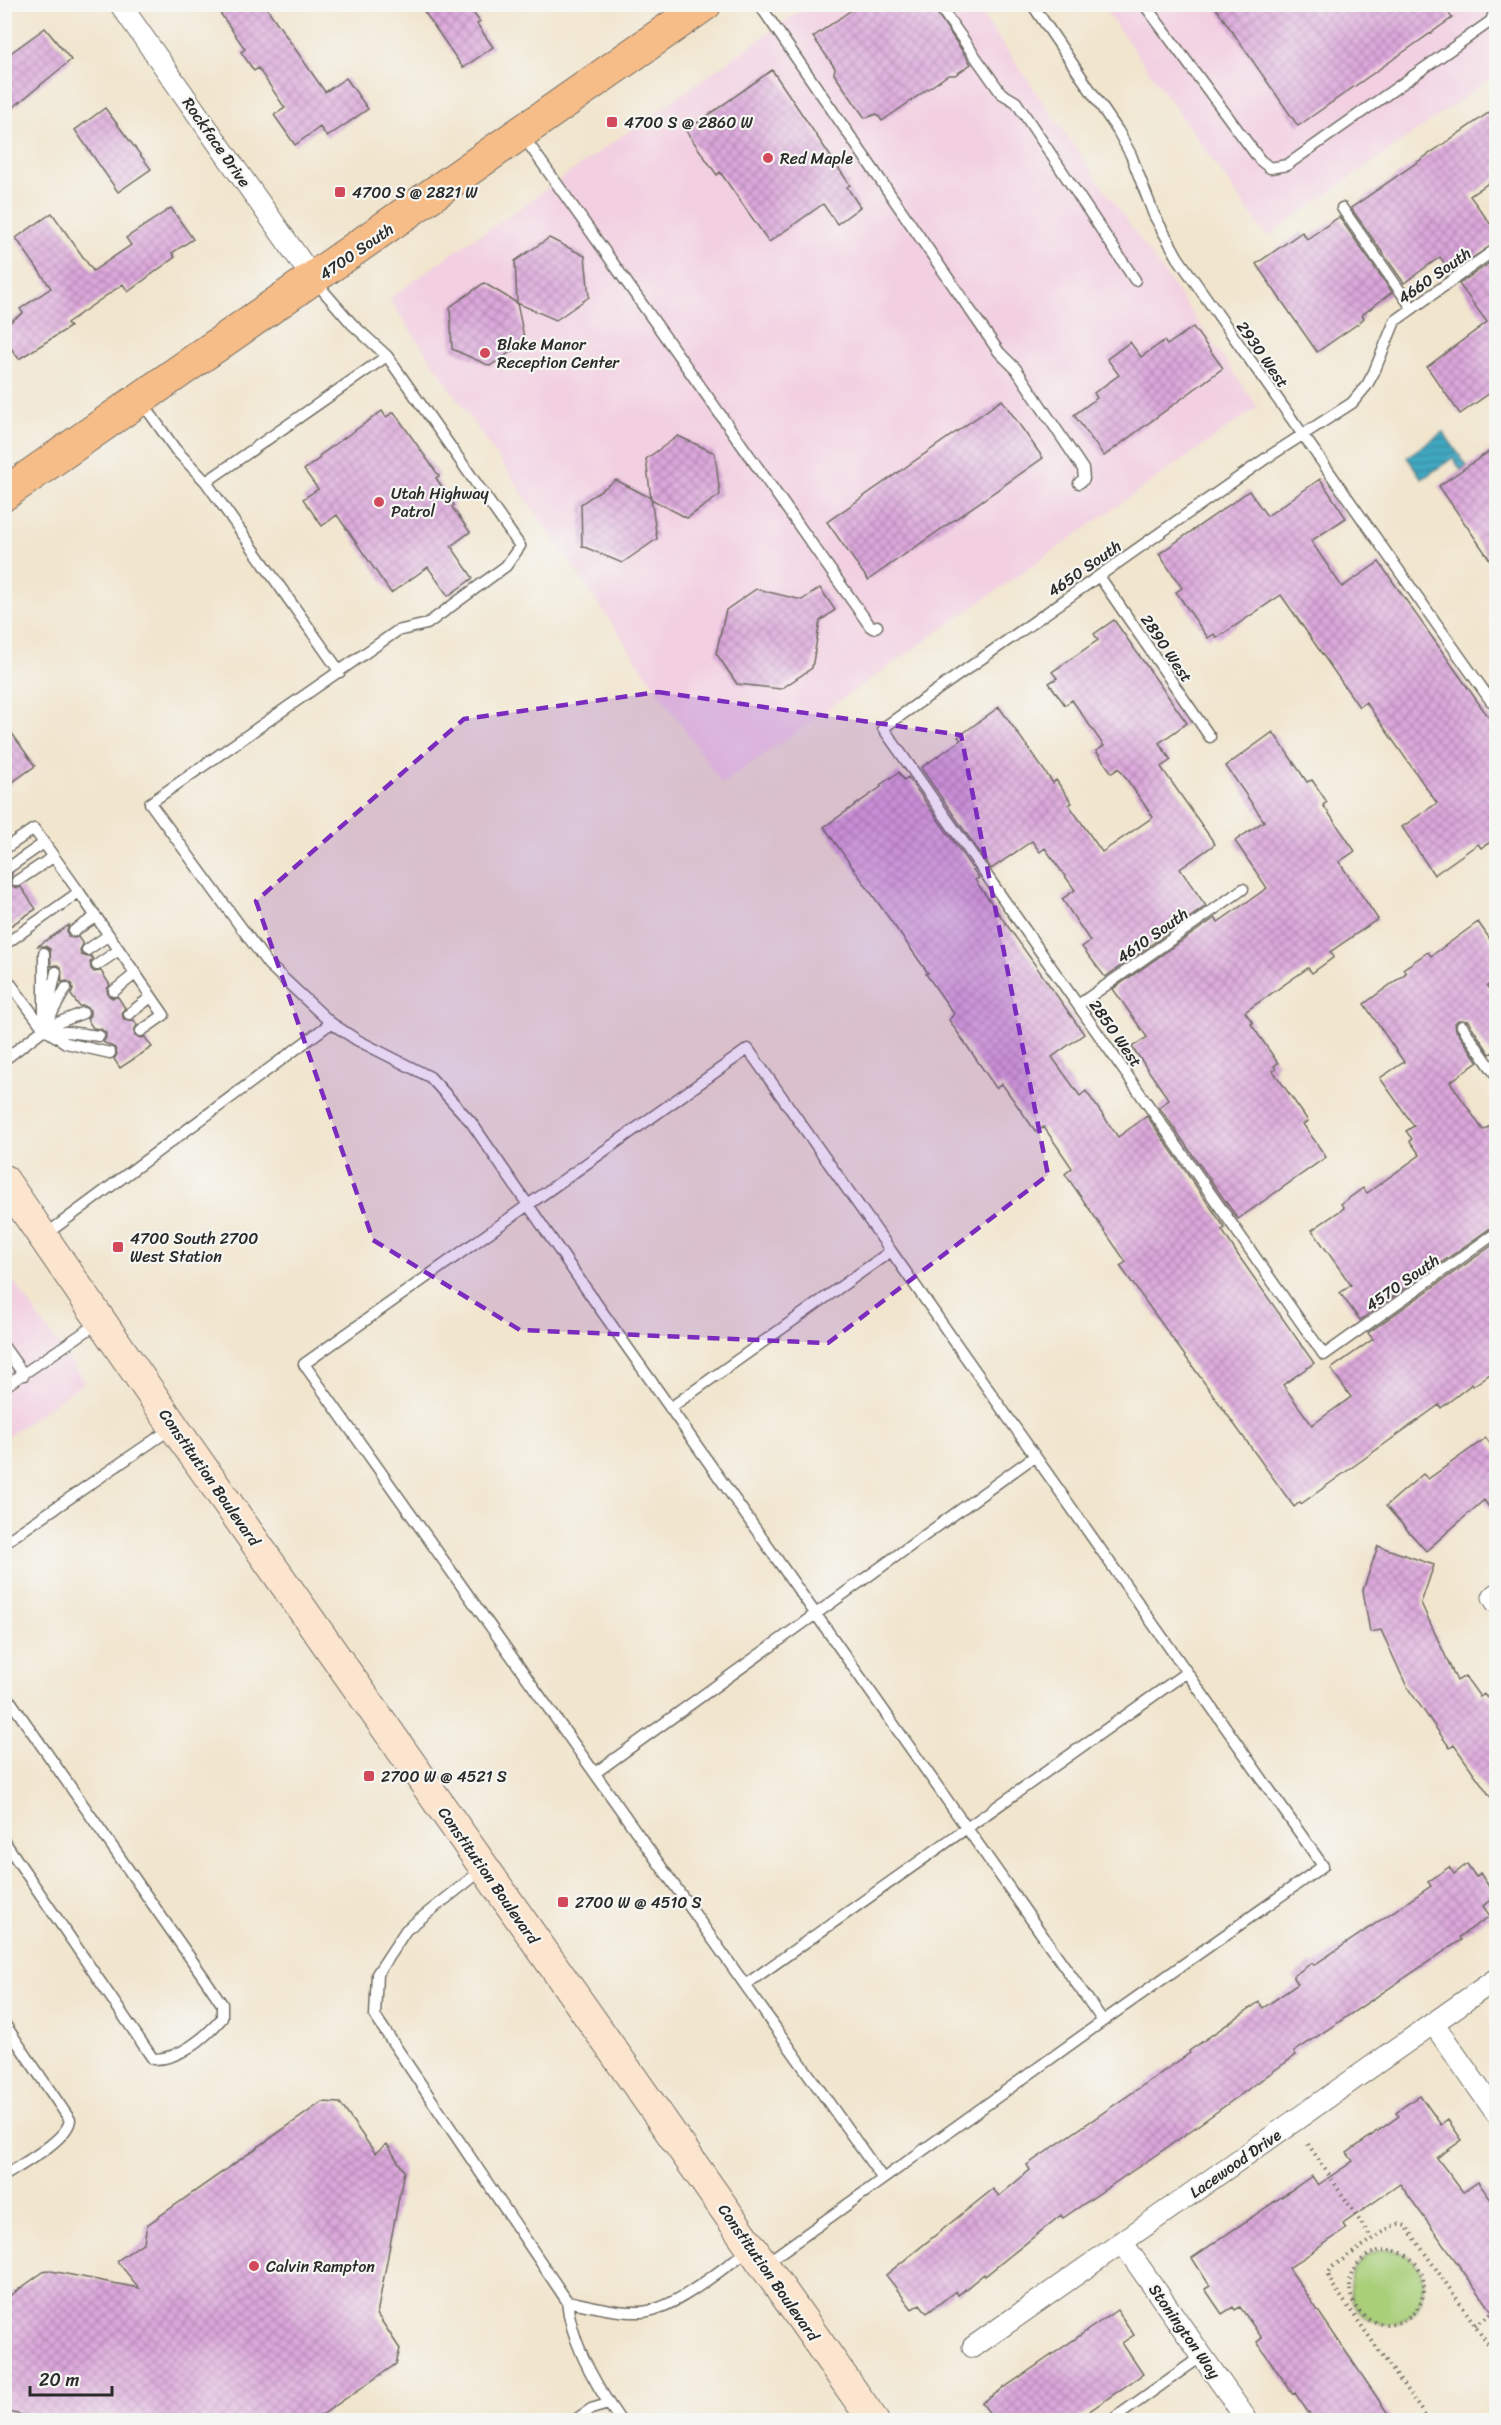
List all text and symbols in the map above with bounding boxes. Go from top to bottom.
street label: Rockface Drive [174,91,259,194]
place label: 4700 S @ 2860 W [624,108,753,137]
marker: 4700 S @ 2860 W [605,115,619,129]
place label: Red Maple [780,144,853,173]
marker: Red Maple [761,151,775,165]
place label: 4700 S @ 2821 W [352,178,478,207]
marker: 4700 S @ 2821 W [333,185,347,199]
street label: 4700 South [313,215,400,288]
street label: 4660 South [1391,239,1477,312]
street label: 2930 West [1229,314,1297,394]
place label: Blake Manor Reception Center [497,330,620,377]
marker: Blake Manor Reception Center [478,346,492,360]
place label: Utah Highway Patrol [391,479,489,526]
marker: Utah Highway Patrol [372,495,386,509]
street label: 4650 South [1041,532,1128,605]
street label: 2890 West [1133,608,1200,689]
street label: 4610 South [1110,900,1194,971]
street label: 2850 West [1081,993,1150,1073]
place label: 4700 South 2700 West Station [130,1224,258,1271]
marker: 4700 South 2700 West Station [111,1240,125,1254]
street label: 4570 South [1359,1246,1446,1319]
street label: Constitution Boulevard [151,1402,269,1554]
place label: 2700 W @ 4521 S [381,1762,507,1791]
marker: 2700 W @ 4521 S [362,1769,376,1783]
street label: Constitution Boulevard [430,1800,548,1952]
place label: 2700 W @ 4510 S [575,1888,702,1917]
marker: 2700 W @ 4510 S [556,1895,570,1909]
street label: Lacewood Drive [1183,2121,1288,2206]
street label: Constitution Boulevard [710,2197,828,2349]
place label: Calvin Rampton [266,2252,375,2281]
marker: Calvin Rampton [247,2259,261,2273]
street label: Stonington Way [1141,2277,1229,2386]
scale bar [30,2359,112,2397]
text: 20 m [39,2364,79,2396]

